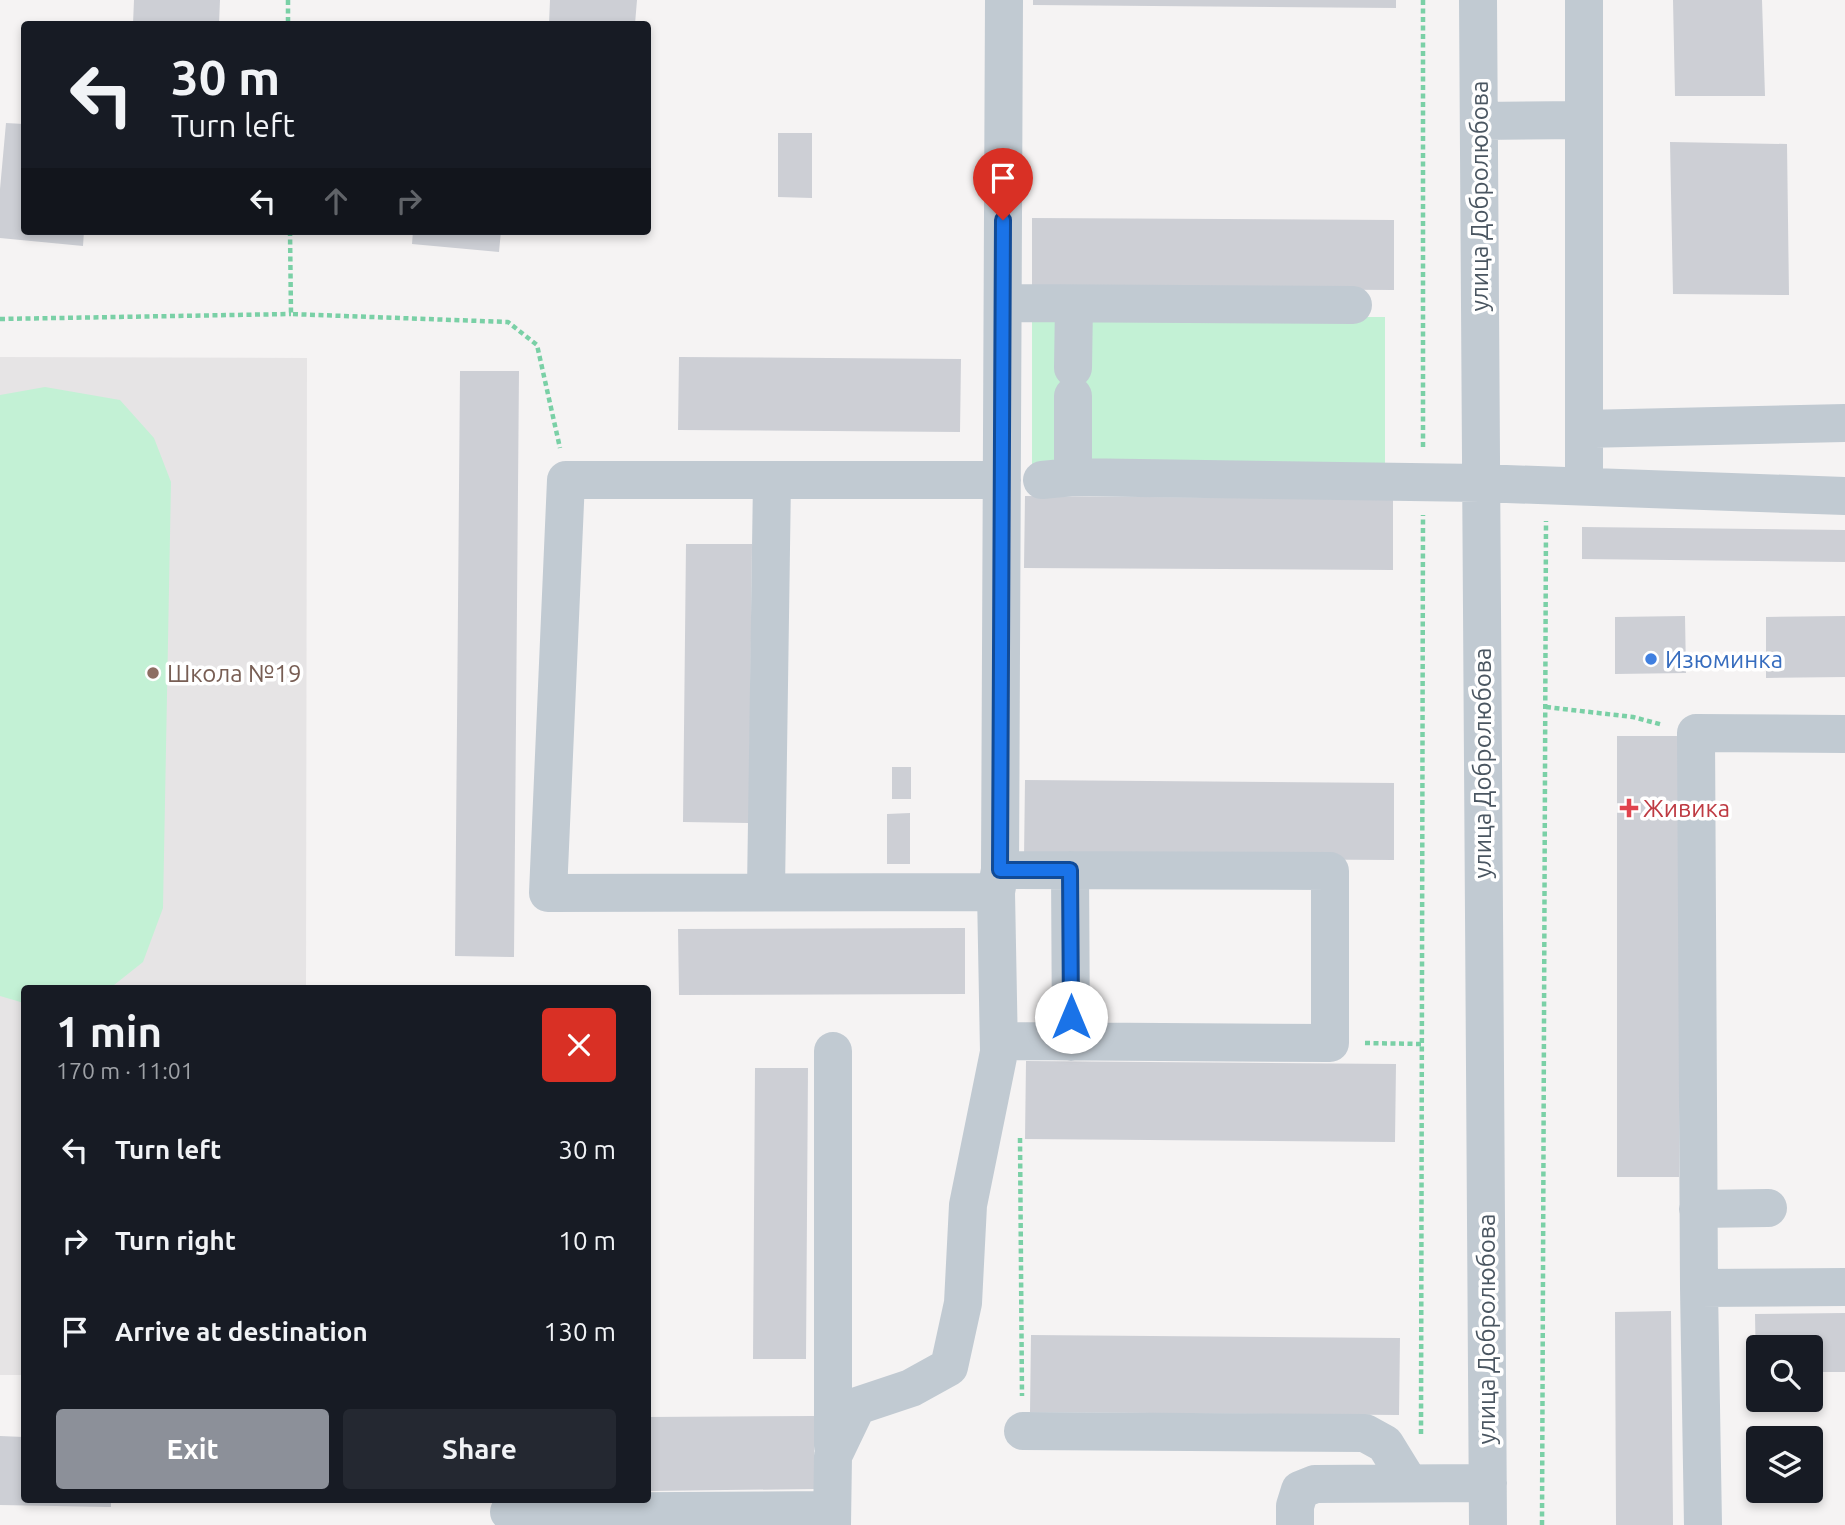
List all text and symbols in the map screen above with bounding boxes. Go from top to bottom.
icon: left [56,49,147,140]
text: 30 m [171,49,280,104]
street label: улица Добролюбова [1466,81,1493,311]
text: Turn left [171,107,295,143]
pin [973,148,1033,220]
icon: arrive [984,159,1022,197]
icon: left [244,182,282,220]
icon: ahead [317,182,355,220]
icon: right [390,182,428,220]
place label: Изюминка [1665,646,1783,673]
street label: улица Добролюбова [1469,648,1496,878]
marker: Изюминка [1643,651,1659,667]
place label: Школа №19 [167,660,302,687]
marker: Школа №19 [145,665,161,681]
place label: Живика [1643,795,1730,822]
marker: Живика [1621,800,1637,816]
position arrow [1034,980,1108,1054]
text: 1 min [56,1008,162,1055]
button: close [542,1008,616,1082]
text: 170 m · 11:01 [56,1058,194,1083]
icon: left [56,1131,94,1169]
text: Turn left [115,1135,221,1164]
text: 30 m [558,1135,616,1164]
street label: улица Добролюбова [1473,1214,1500,1444]
icon: right [56,1222,94,1260]
text: Turn right [115,1226,236,1255]
text: 10 m [558,1226,616,1255]
icon: arrive [56,1313,94,1351]
text: Arrive at destination [115,1317,368,1346]
text: 130 m [544,1317,616,1346]
map controls [1746,1335,1823,1503]
button: search [1746,1335,1823,1412]
button: Exit [56,1409,329,1489]
button: Share [343,1409,616,1489]
button: layers [1746,1426,1823,1503]

